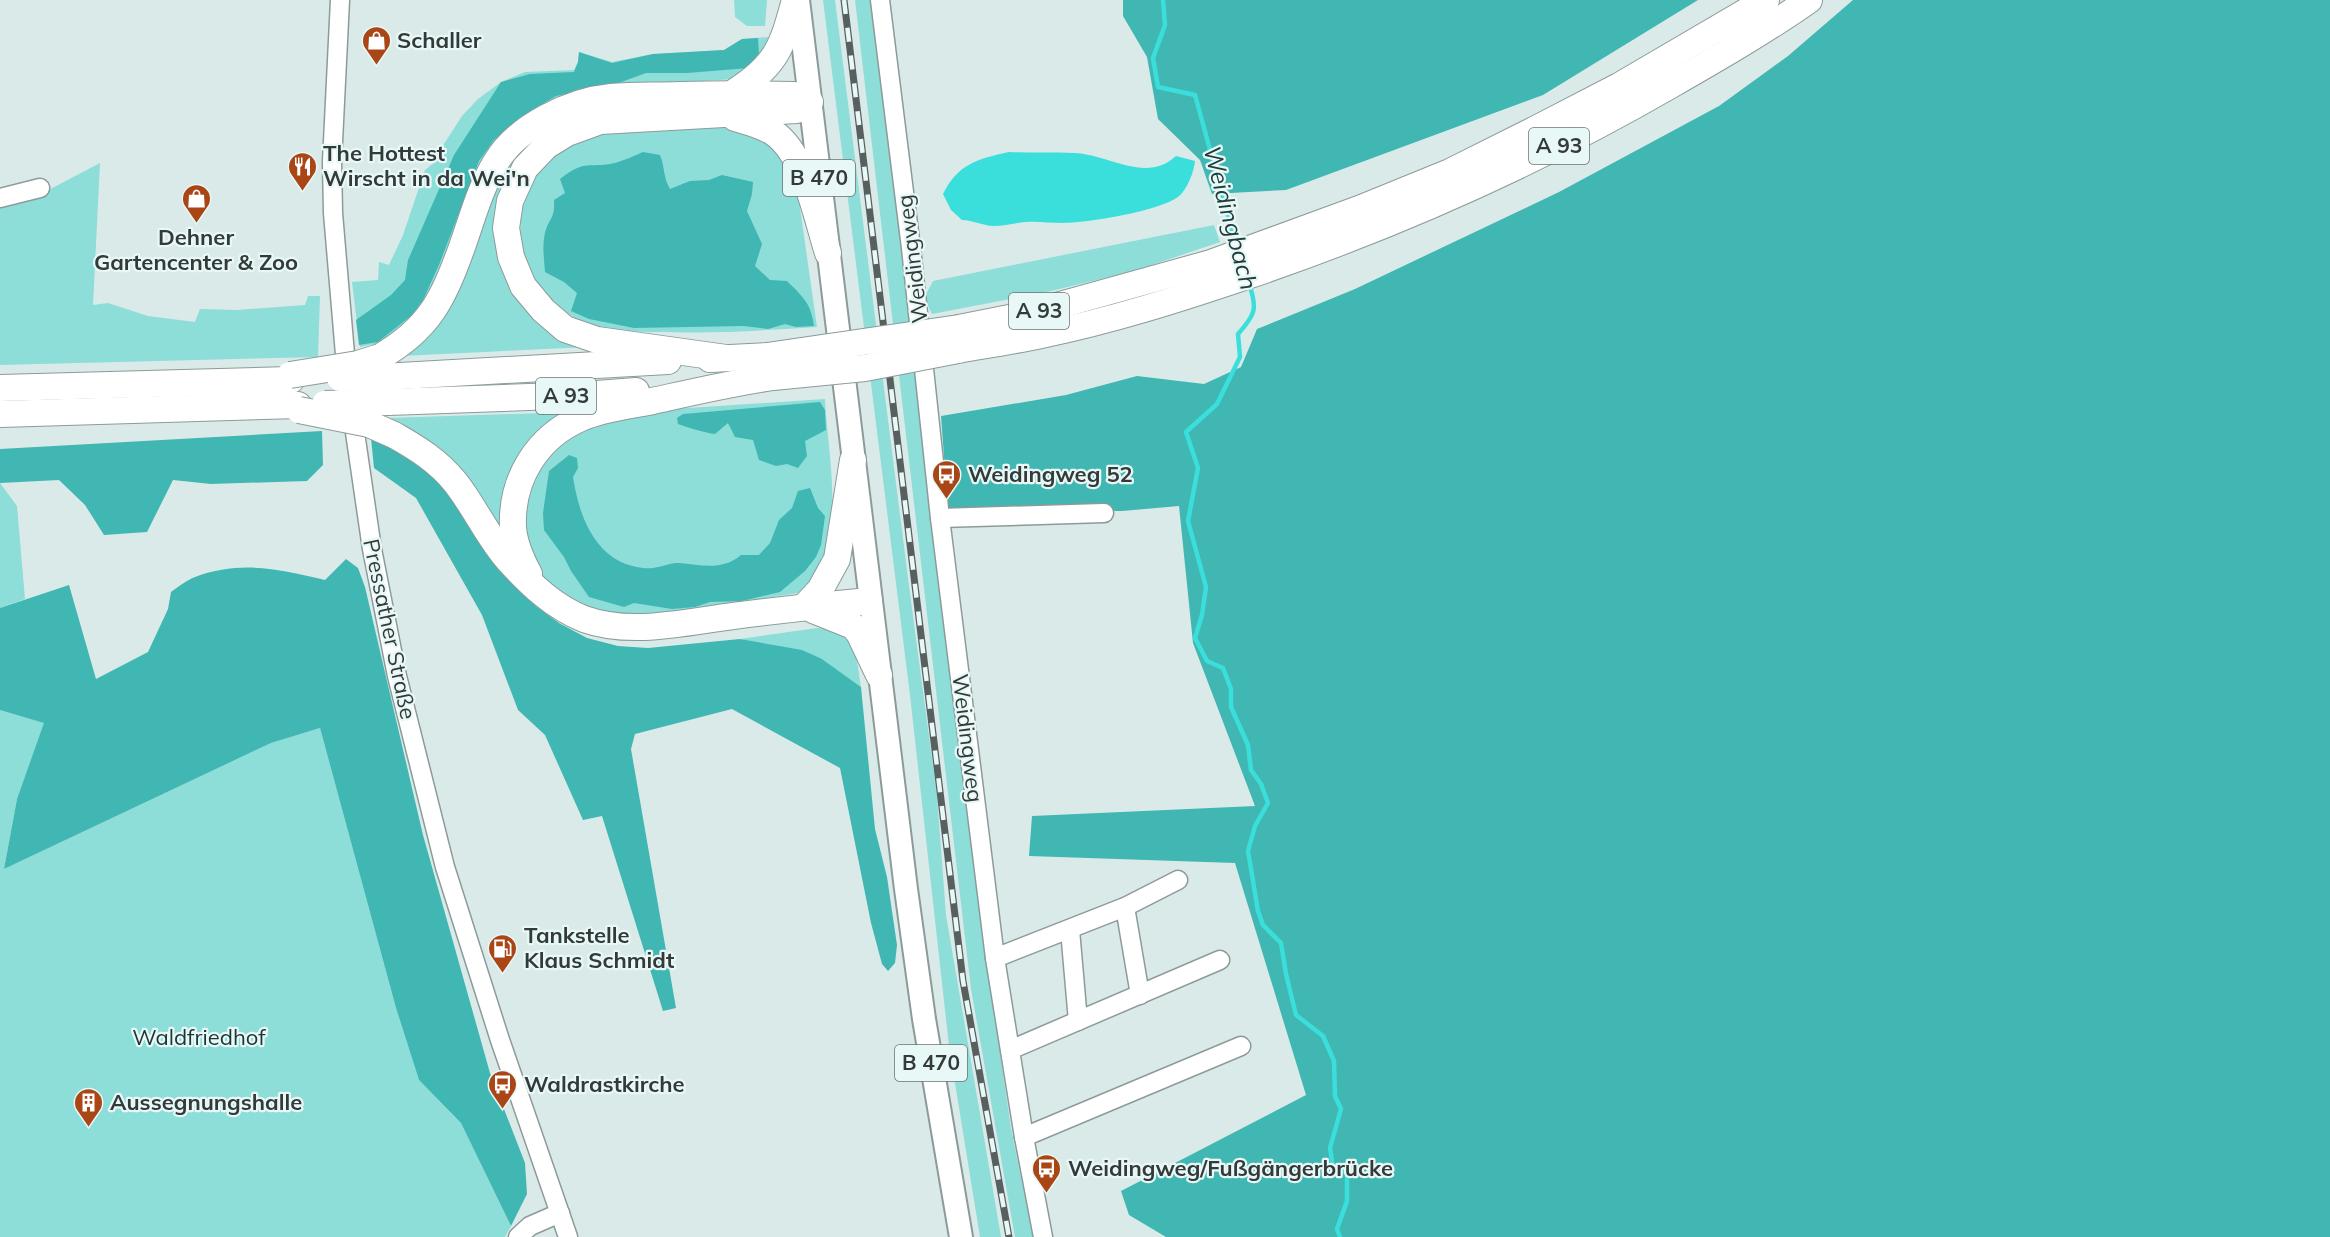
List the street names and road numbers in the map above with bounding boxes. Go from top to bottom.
road number: A 93 [1529,128,1589,164]
road number: B 470 [783,160,855,196]
street label: Weidingweg [890,193,934,325]
road number: A 93 [1009,293,1069,329]
road number: A 93 [536,378,596,414]
street label: Pressather Straße [357,536,423,722]
street label: Weidingweg [946,672,990,804]
road number: B 470 [895,1045,967,1081]

